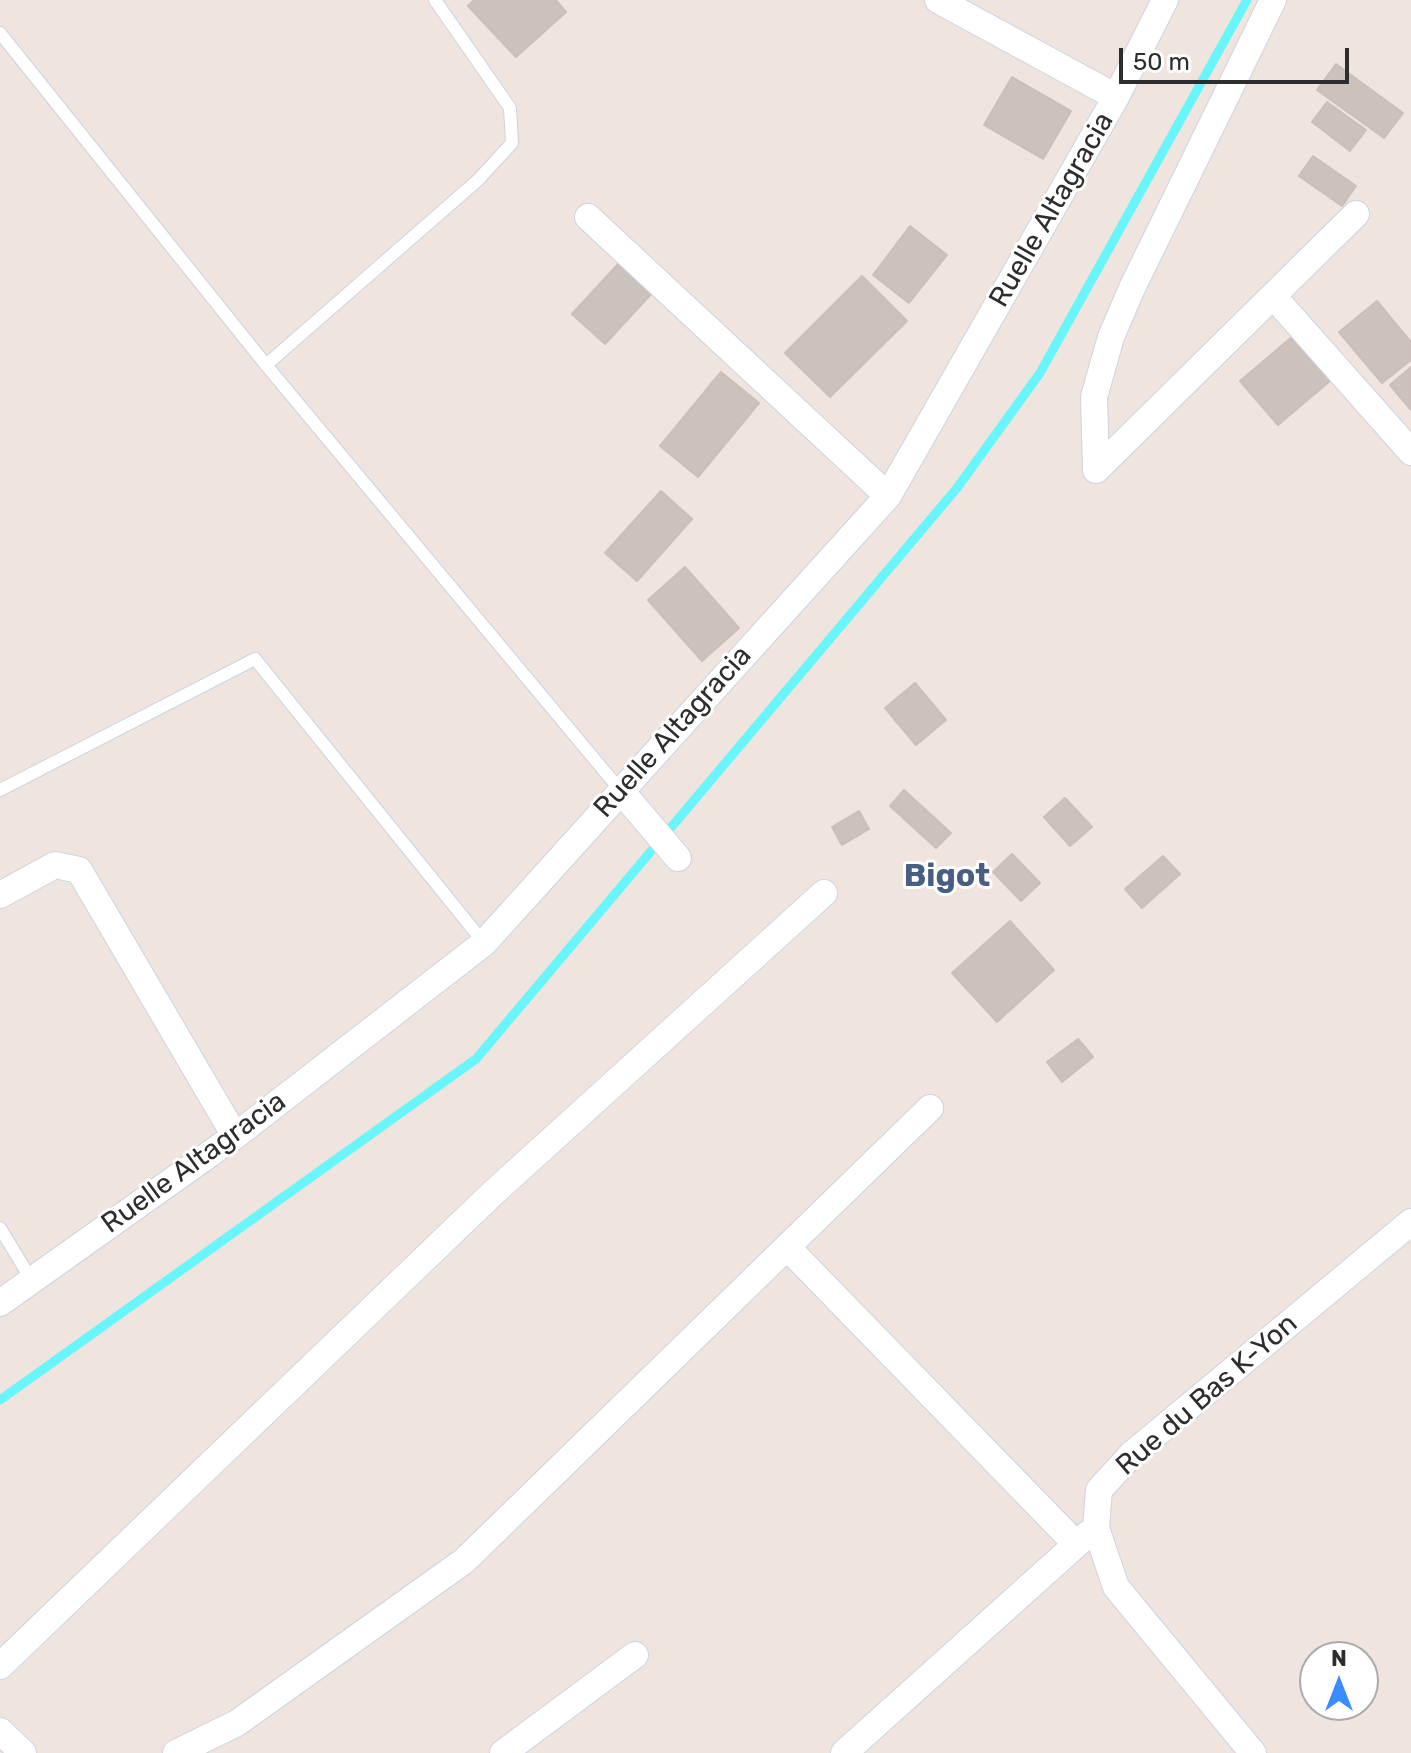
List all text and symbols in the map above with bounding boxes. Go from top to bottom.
scale bar [1123,32,1353,82]
text: 50 m [1133,48,1190,76]
street label: Ruelle Altagracia [983,107,1121,313]
street label: Ruelle Altagracia [587,639,759,825]
district label: Bigot [904,858,990,896]
street label: Ruelle Altagracia [95,1085,293,1241]
street label: Rue du Bas K-Yon [1110,1307,1304,1483]
north arrow [1299,1641,1379,1721]
text: N [1331,1645,1347,1672]

